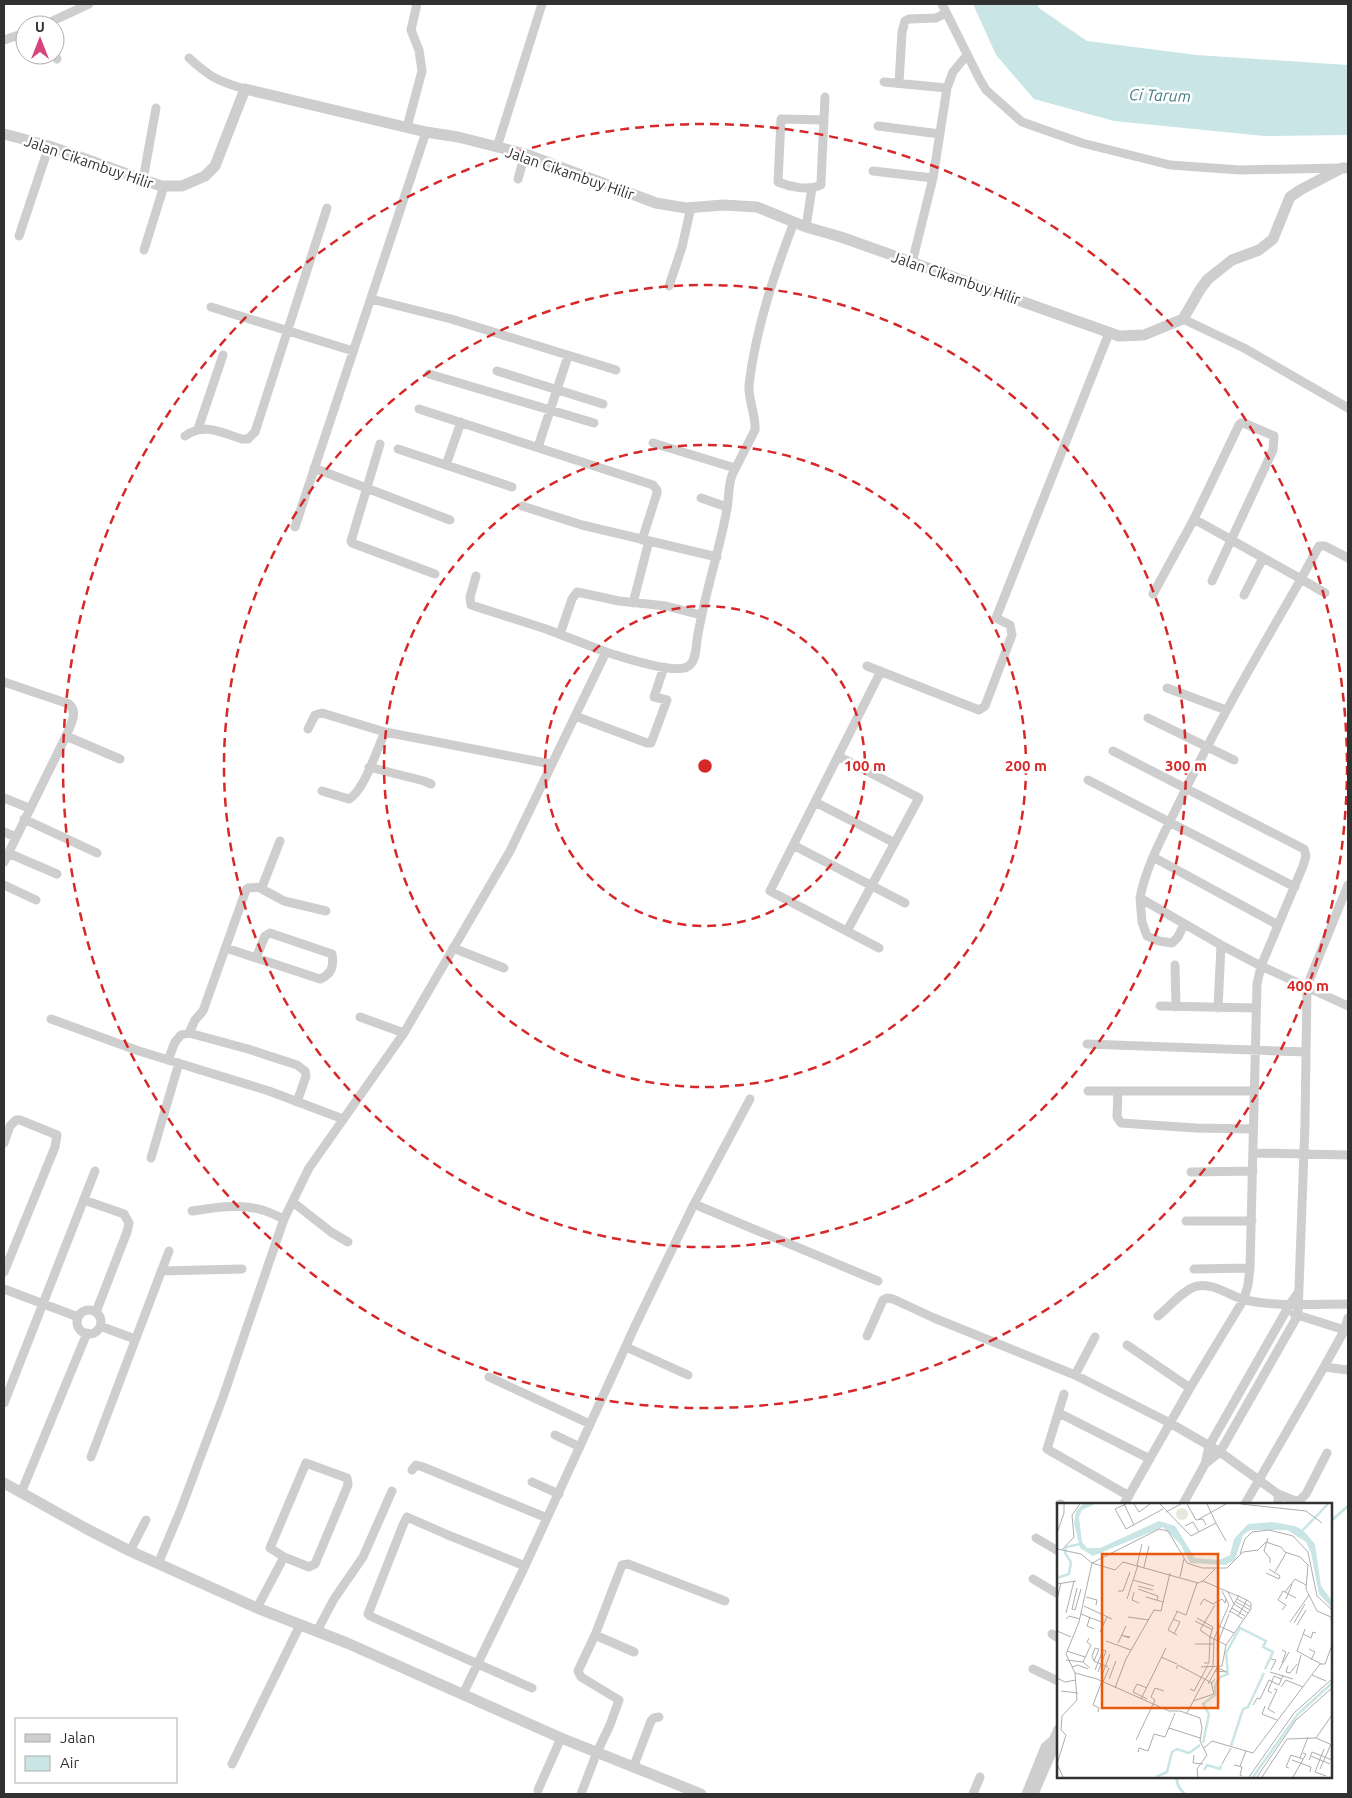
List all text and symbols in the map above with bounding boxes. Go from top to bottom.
north arrow [15,15,65,65]
text: U [35,19,45,35]
water label: Ci Tarum [1129,85,1191,105]
street label: Jalan Cikambuy Hilir [22,132,156,192]
street label: Jalan Cikambuy Hilir [503,143,637,203]
street label: Jalan Cikambuy Hilir [889,248,1023,308]
centre of rings [696,757,714,775]
text: 100 m [844,757,886,774]
text: 200 m [1005,757,1047,774]
text: 300 m [1165,757,1207,774]
text: 400 m [1287,977,1329,994]
inset map [1057,1503,1332,1778]
legend [15,1718,178,1783]
text: Jalan [60,1729,95,1746]
text: Air [60,1754,79,1771]

